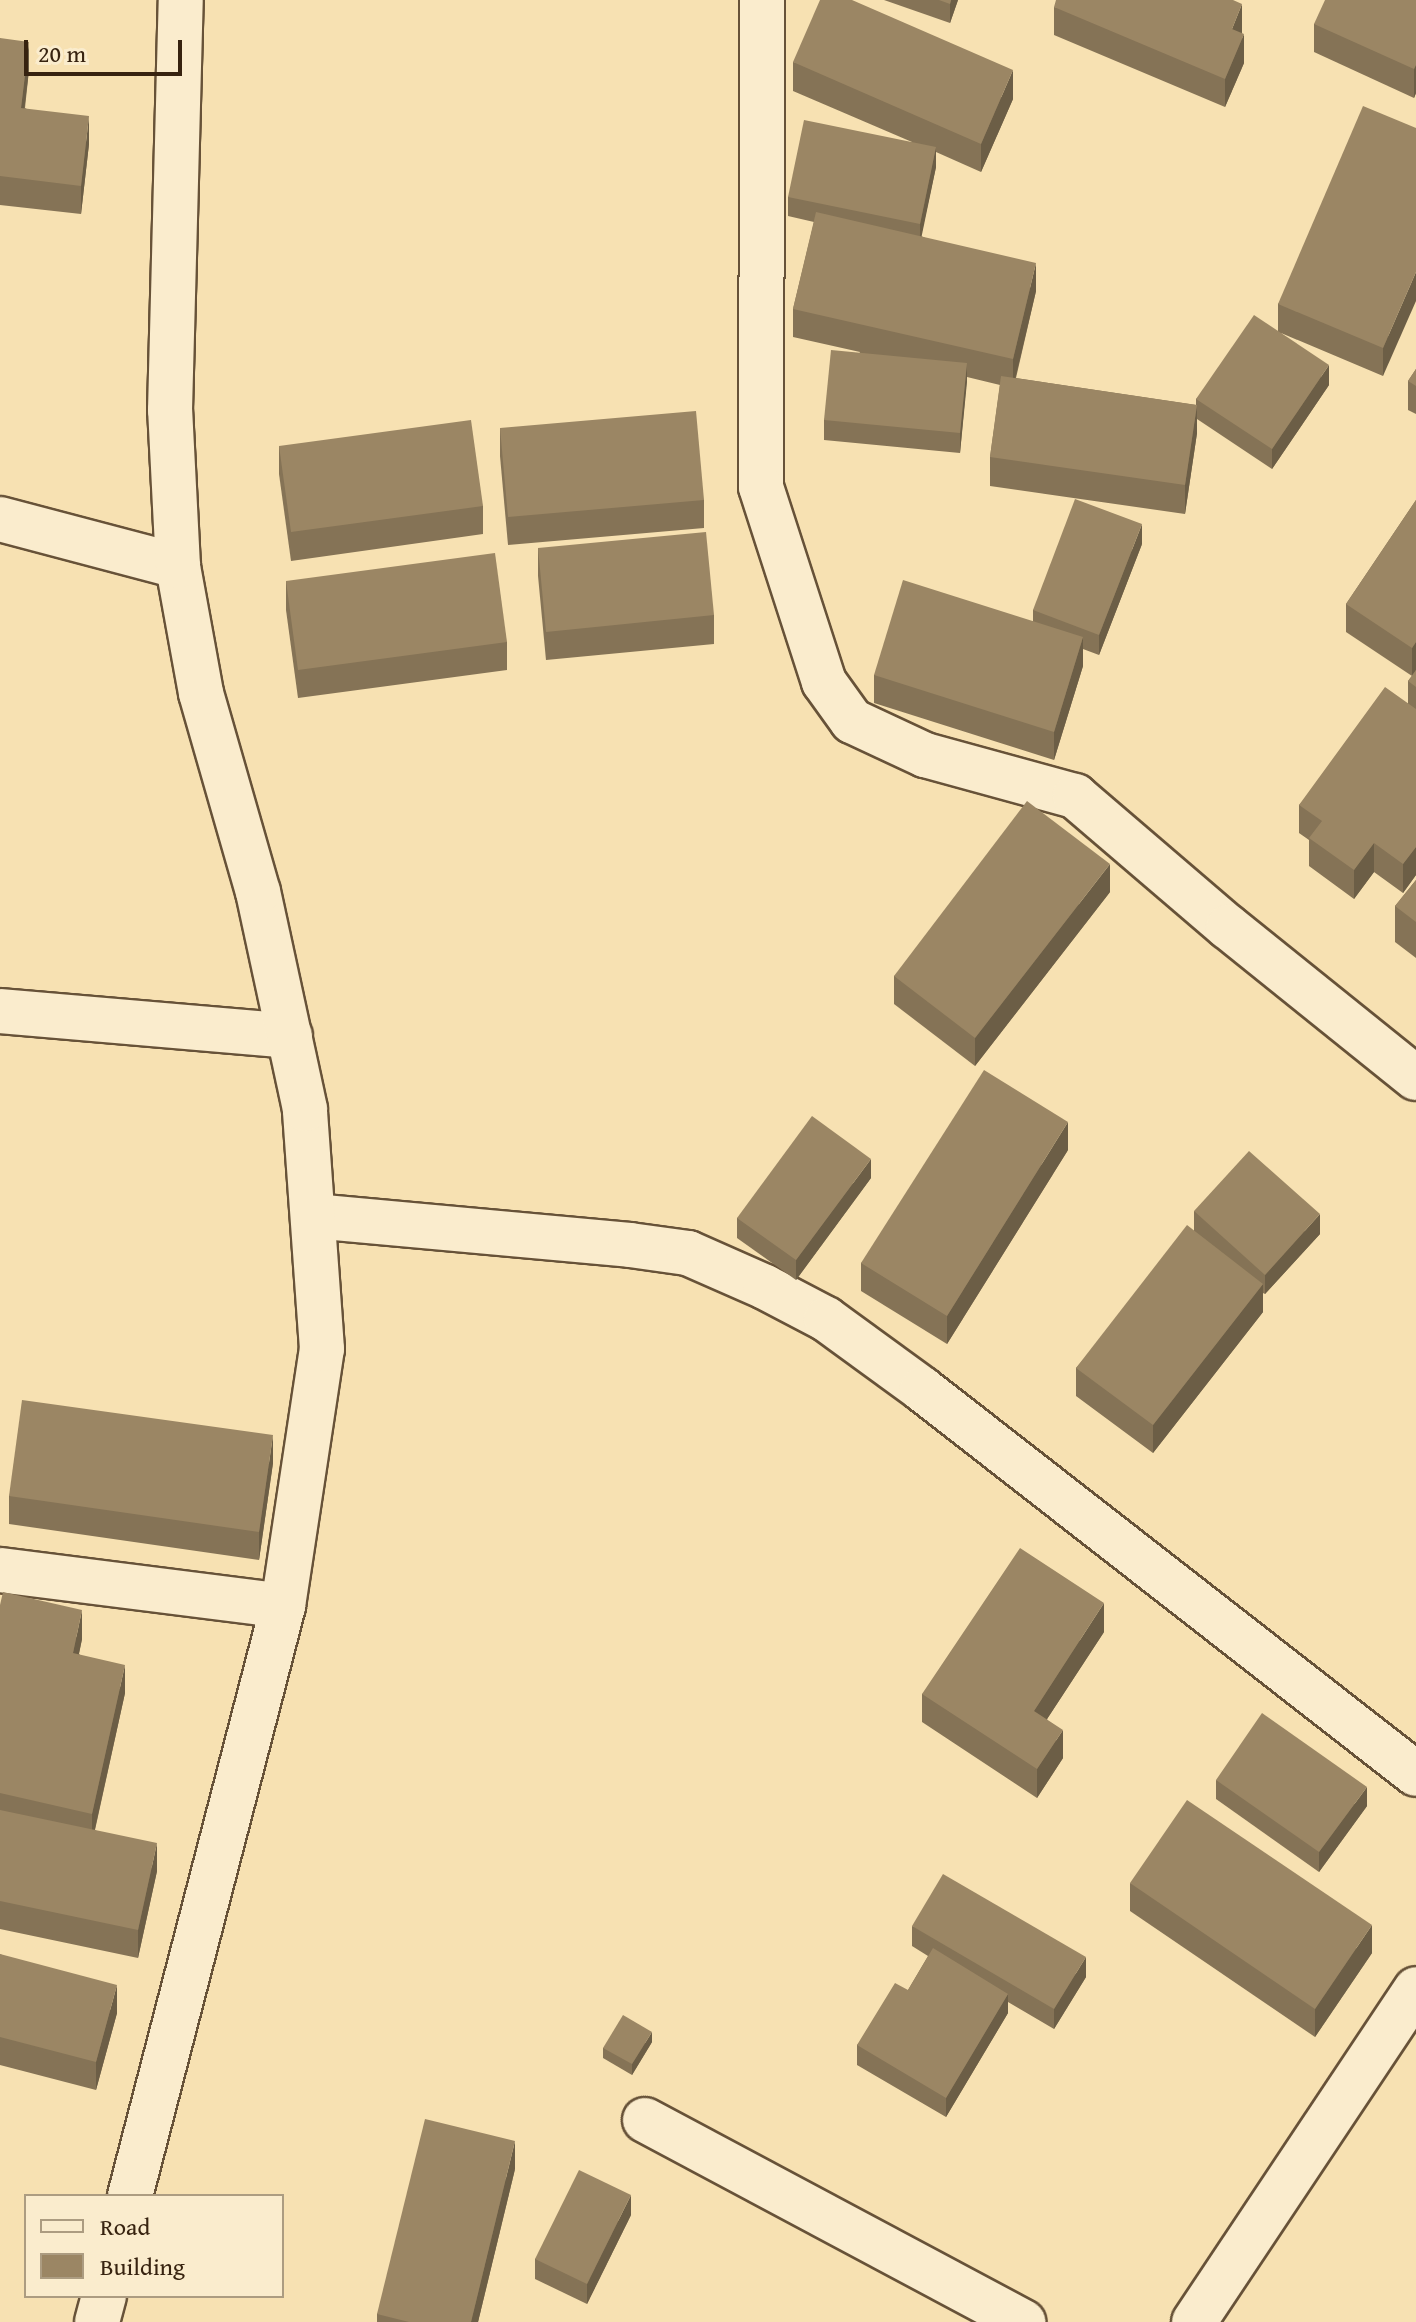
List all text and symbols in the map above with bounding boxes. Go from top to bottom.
scale bar [28,24,186,74]
text: 20 m [38,36,86,71]
legend [24,2194,284,2298]
text: Road [100,2209,150,2244]
text: Building [100,2249,185,2284]

